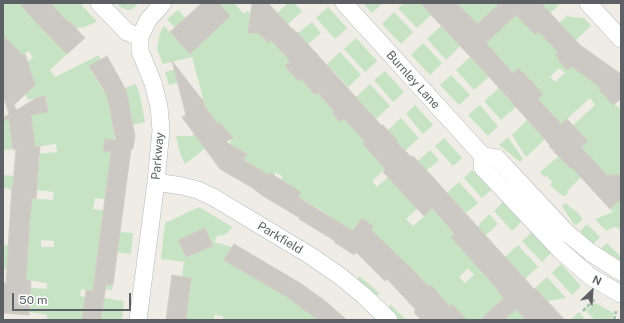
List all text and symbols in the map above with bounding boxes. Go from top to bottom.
street label: Burnley Lane [383,48,443,112]
street label: Parkway [149,132,167,180]
street label: Parkfield [255,219,305,257]
north arrow [572,271,612,311]
text: N [591,273,604,287]
scale bar [14,285,133,311]
text: 50 m [19,293,47,307]

